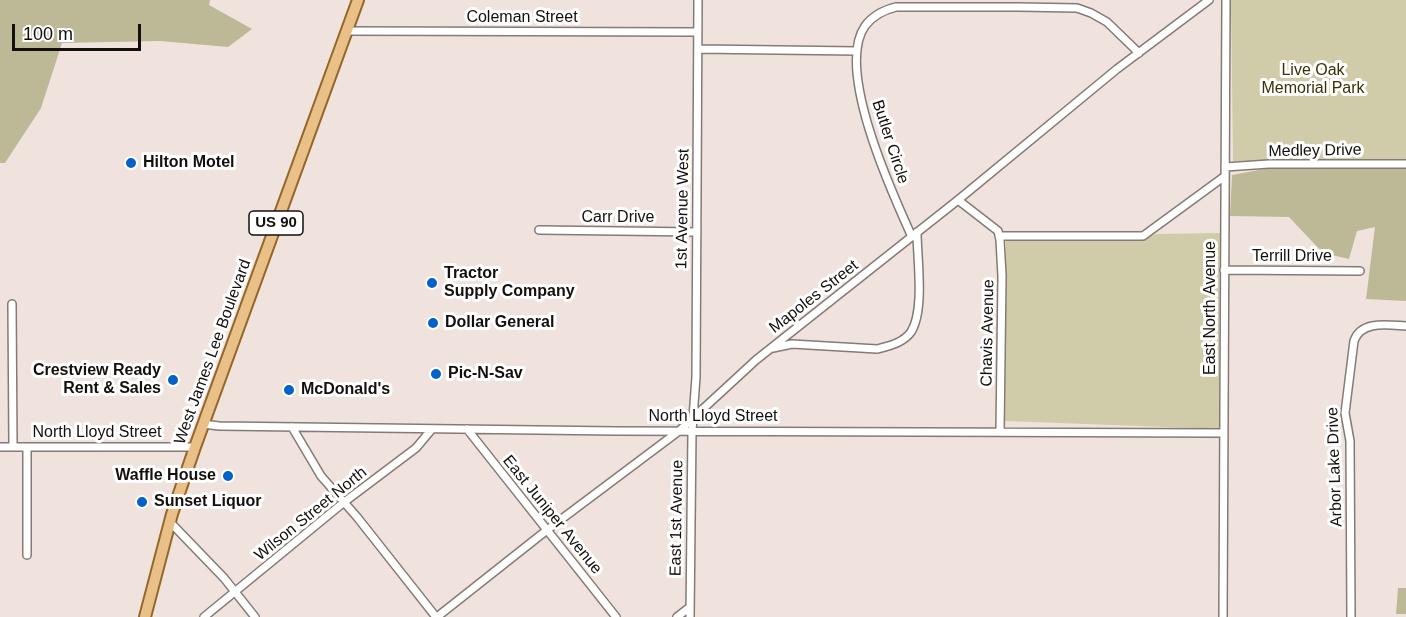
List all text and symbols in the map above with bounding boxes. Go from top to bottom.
street label: Coleman Street [466,8,578,28]
scale bar [15,12,144,50]
text: 100 m [23,24,73,44]
park label: Live Oak Memorial Park [1261,61,1365,99]
street label: Butler Circle [867,98,913,186]
street label: Medley Drive [1268,141,1362,161]
street label: 1st Avenue West [672,149,694,269]
place label: Hilton Motel [143,153,235,173]
marker: Hilton Motel [124,156,138,170]
street label: Carr Drive [582,208,654,228]
road number: US 90 [249,211,303,235]
street label: East North Avenue [1201,241,1221,375]
street label: Terrill Drive [1252,247,1332,267]
street label: Mapoles Street [766,256,862,338]
street label: West James Lee Boulevard [171,257,255,447]
place label: Tractor Supply Company [444,264,575,302]
marker: Tractor Supply Company [425,276,439,290]
street label: Chavis Avenue [977,279,999,387]
place label: Dollar General [445,313,554,333]
marker: Dollar General [426,316,440,330]
place label: Crestview Ready Rent & Sales [33,361,161,399]
place label: Pic-N-Sav [448,364,523,384]
marker: Pic-N-Sav [429,367,443,381]
marker: Crestview Ready Rent & Sales [166,373,180,387]
place label: McDonald's [301,380,390,400]
marker: McDonald's [282,383,296,397]
street label: North Lloyd Street [649,407,777,427]
street label: Arbor Lake Drive [1323,407,1347,527]
street label: North Lloyd Street [33,423,161,443]
street label: East Juniper Avenue [498,452,606,578]
street label: East 1st Avenue [666,460,688,576]
street label: Wilson Street North [251,463,371,565]
place label: Waffle House [115,466,216,486]
marker: Waffle House [221,469,235,483]
place label: Sunset Liquor [154,492,262,512]
marker: Sunset Liquor [135,495,149,509]

